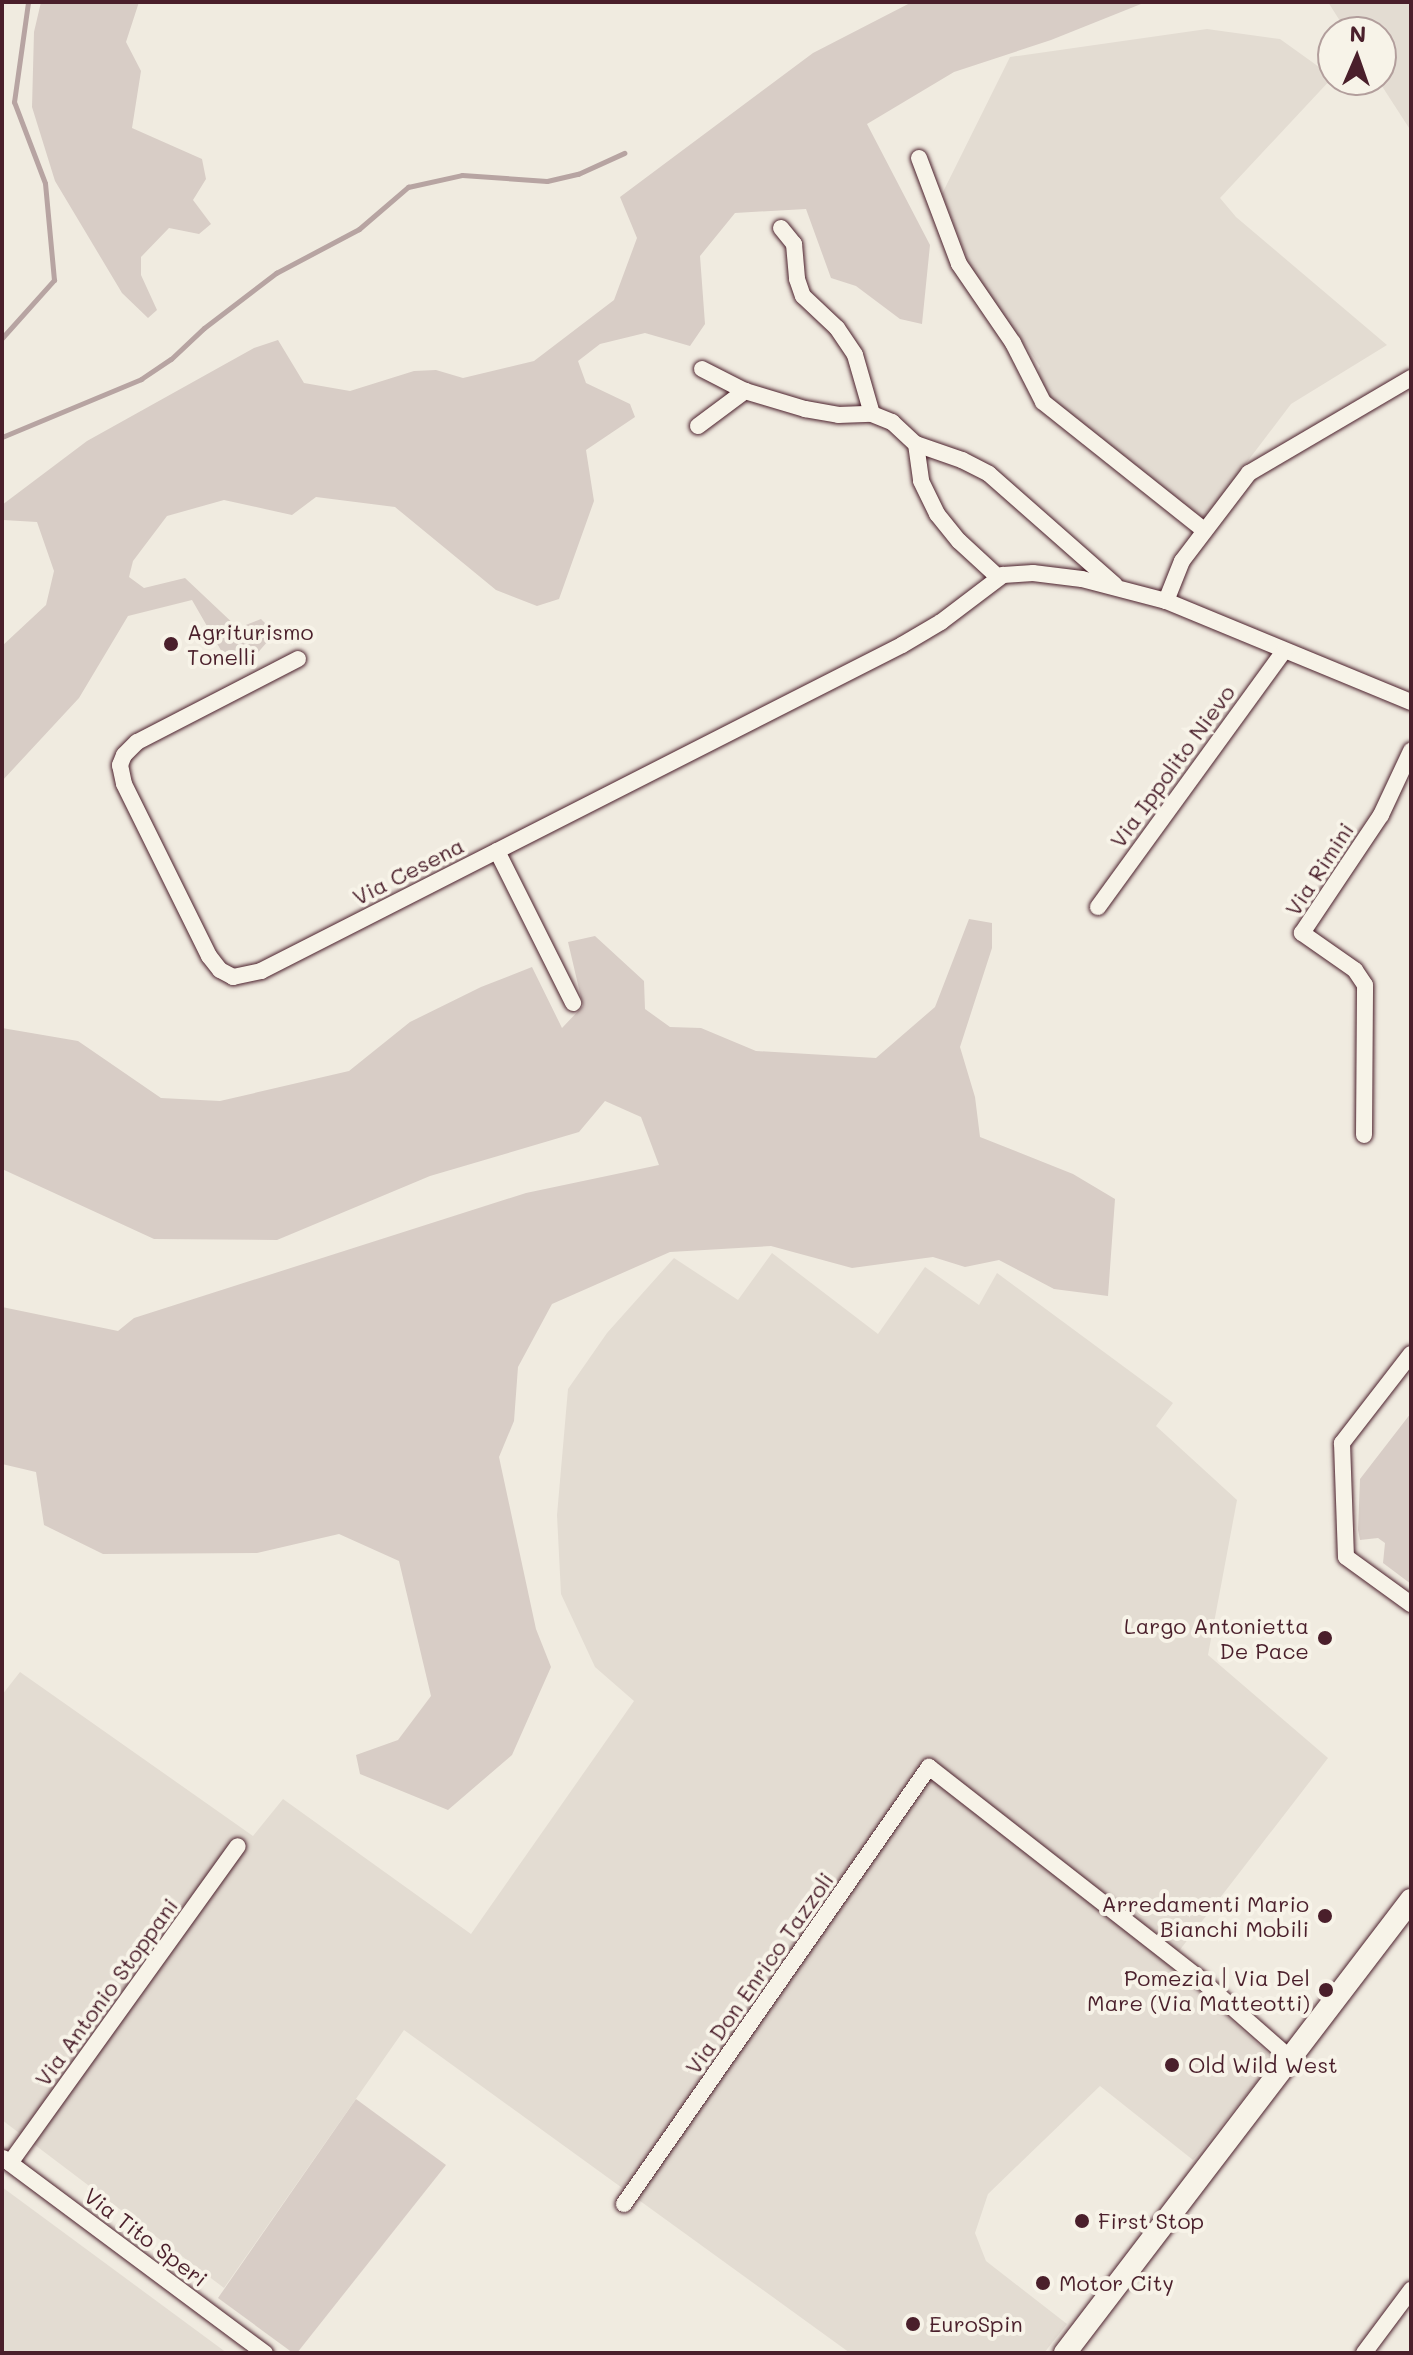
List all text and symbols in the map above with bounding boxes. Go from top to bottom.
north arrow [1317,16,1397,96]
text: N [1349,19,1367,48]
place label: Agriturismo Tonelli [187,618,314,670]
marker: Agriturismo Tonelli [162,635,180,653]
street label: Via Ippolito Nievo [1104,679,1240,853]
street label: Via Rimini [1279,818,1359,920]
street label: Via Cesena [348,832,468,910]
place label: Largo Antonietta De Pace [1124,1612,1309,1664]
marker: Largo Antonietta De Pace [1316,1629,1334,1647]
street label: Via Don Enrico Tazzoli [679,1867,839,2079]
place label: Arredamenti Mario Bianchi Mobili [1102,1890,1309,1942]
street label: Via Antonio Stoppani [29,1893,183,2091]
marker: Arredamenti Mario Bianchi Mobili [1316,1907,1334,1925]
place label: Pomezia | Via Del Mare (Via Matteotti) [1087,1964,1310,2016]
marker: Pomezia | Via Del Mare (Via Matteotti) [1317,1981,1335,1999]
place label: Old Wild West [1188,2052,1338,2078]
marker: Old Wild West [1163,2056,1181,2074]
street label: Via Tito Speri [79,2182,213,2292]
place label: First Stop [1098,2208,1204,2234]
marker: First Stop [1073,2212,1091,2230]
place label: Motor City [1059,2270,1174,2296]
marker: Motor City [1034,2274,1052,2292]
place label: EuroSpin [929,2311,1023,2337]
marker: EuroSpin [904,2315,922,2333]

